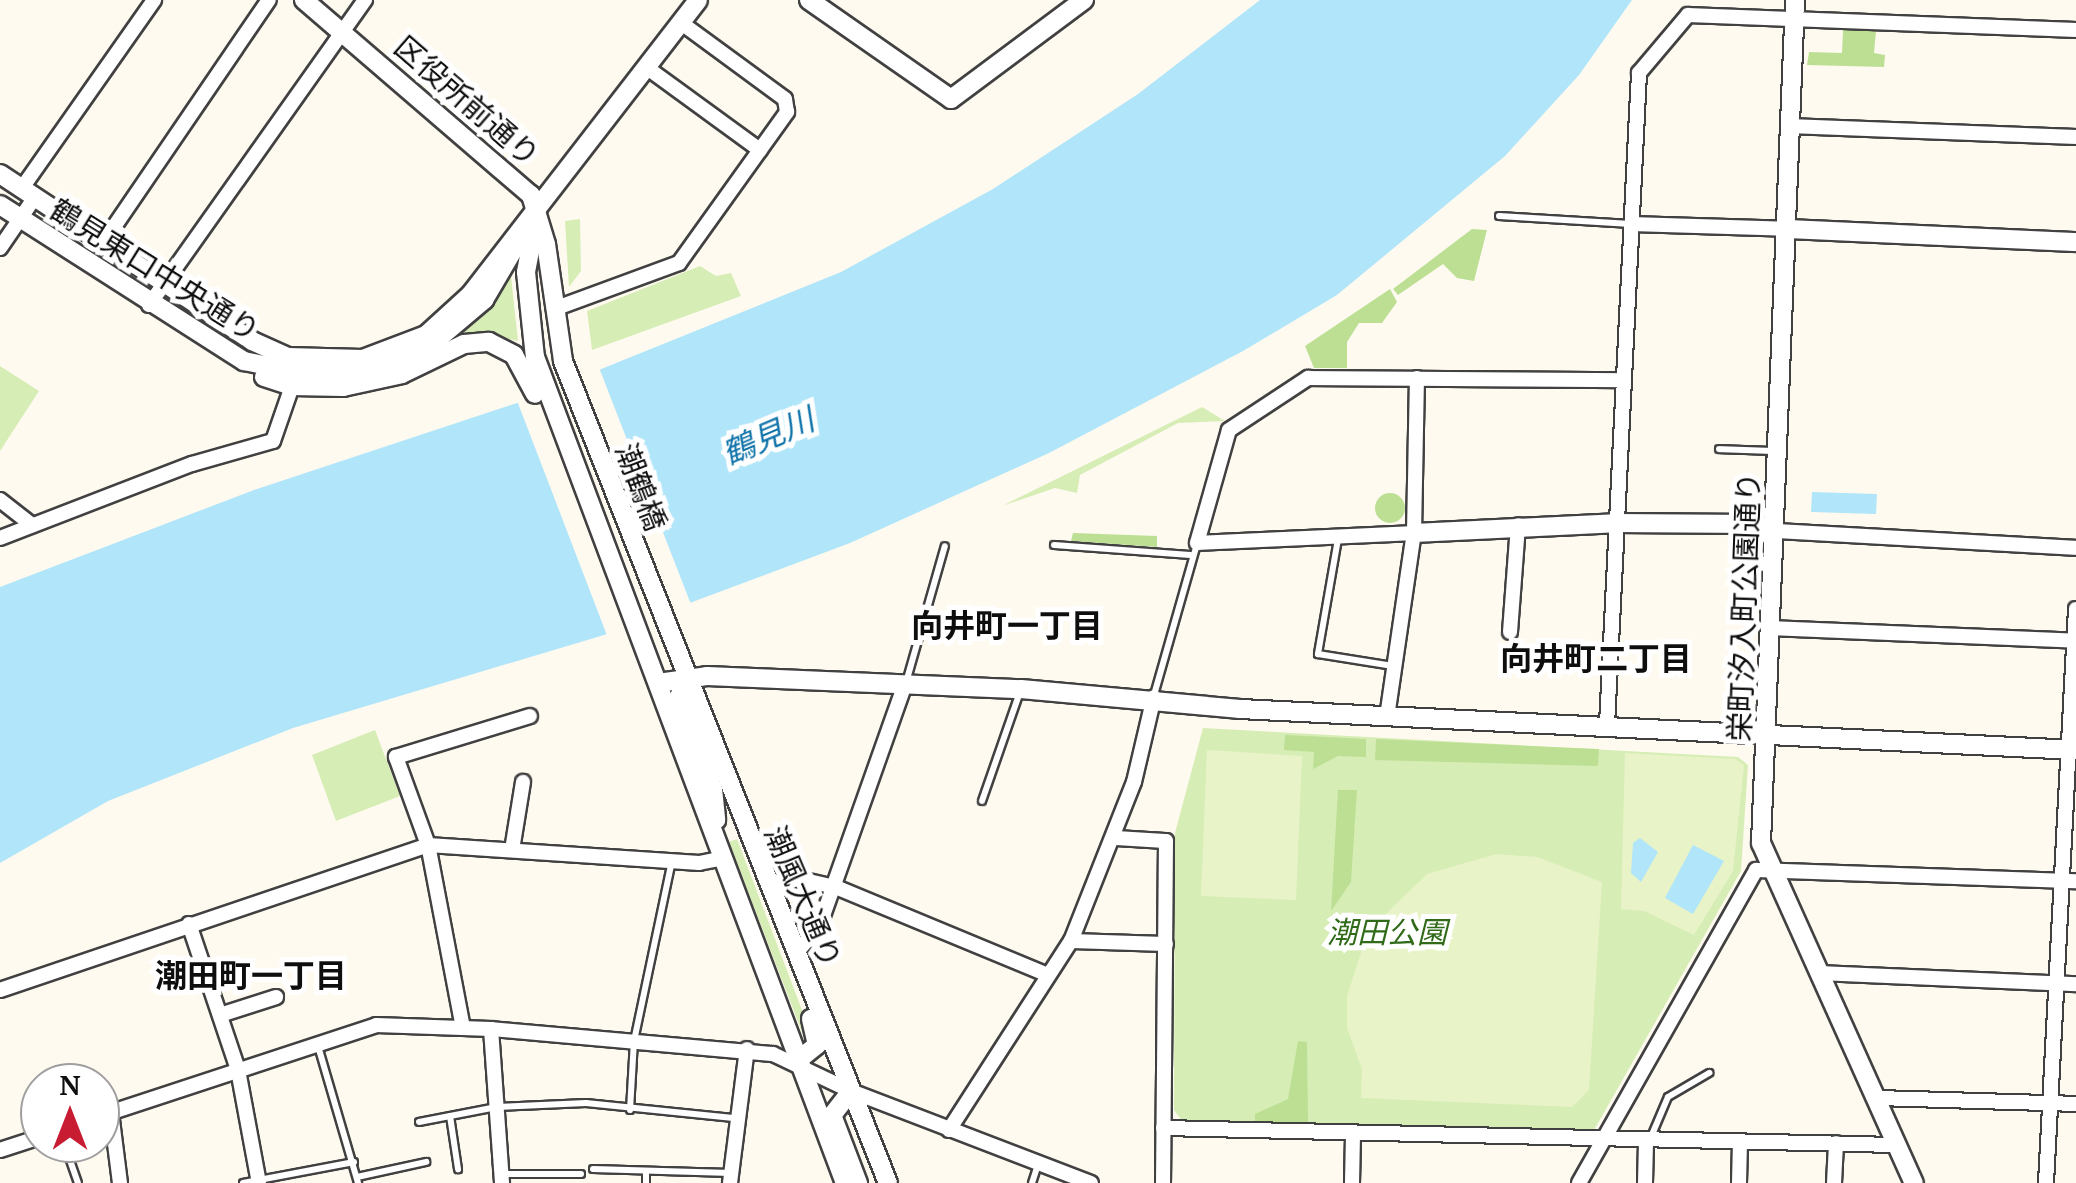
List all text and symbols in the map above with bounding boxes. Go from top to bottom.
street label: 区役所前通り [387,28,547,174]
street label: 鶴見東口中央通り [44,191,266,349]
water label: 鶴見川 [716,400,820,472]
street label: 潮鶴橋 [608,439,674,535]
street label: 栄町汐入町公園通り [1721,471,1767,743]
district label: 向井町一丁目 [911,606,1103,644]
district label: 向井町二丁目 [1500,639,1692,677]
street label: 潮風大通り [757,821,849,973]
park label: 潮田公園 [1327,914,1447,950]
district label: 潮田町一丁目 [155,956,347,994]
north arrow [20,1063,120,1163]
text: N [59,1066,81,1103]

